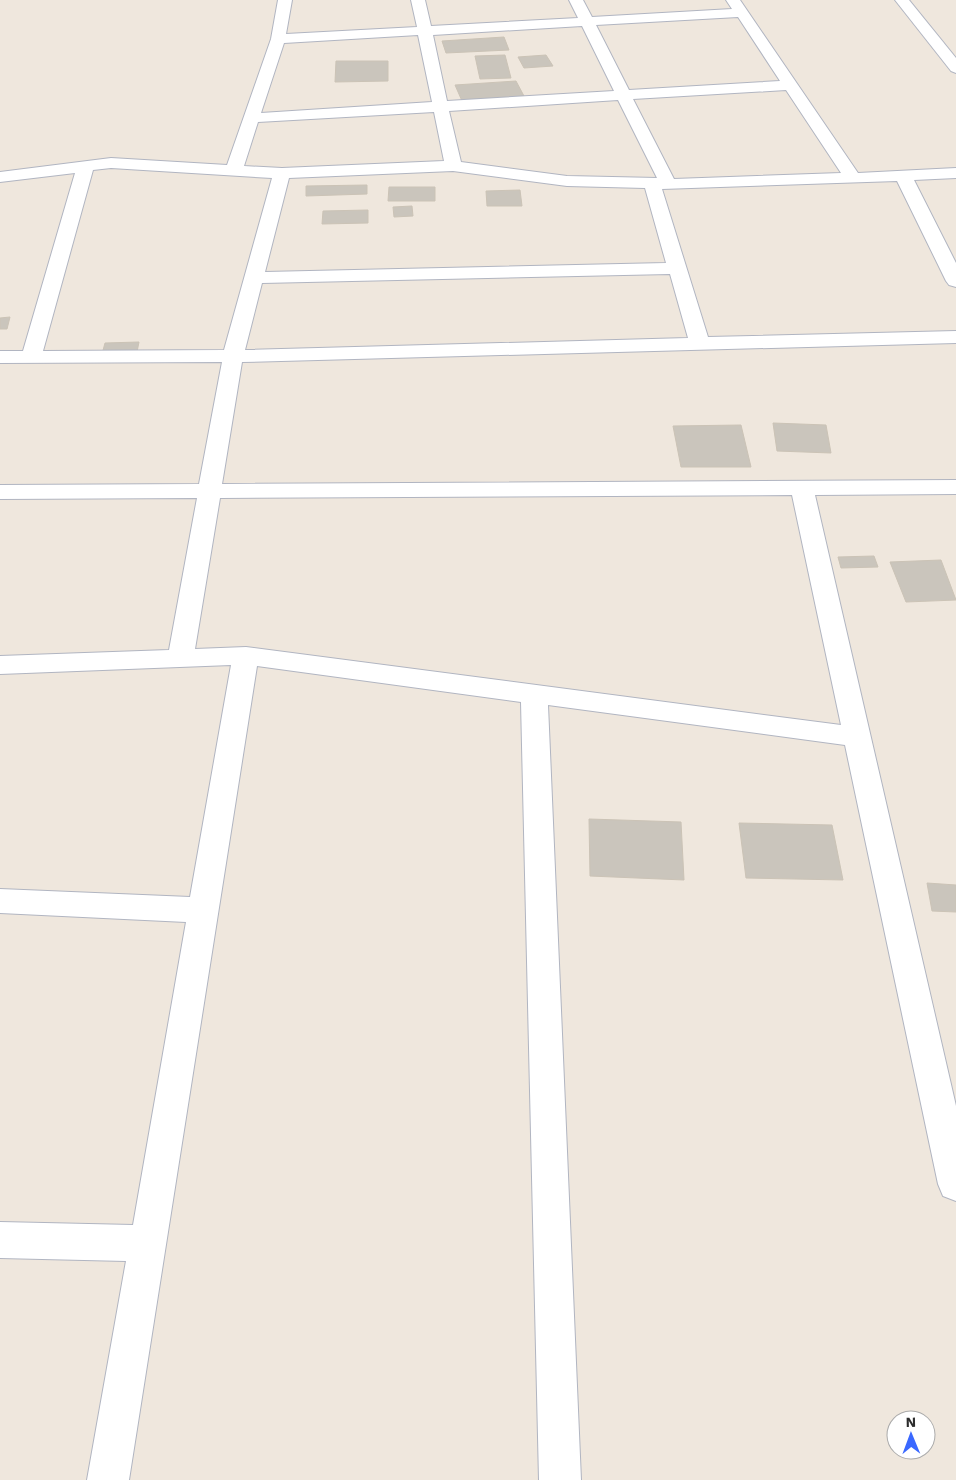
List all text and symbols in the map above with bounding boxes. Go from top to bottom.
north arrow [886,1410,936,1460]
text: N [905,1414,916,1430]

